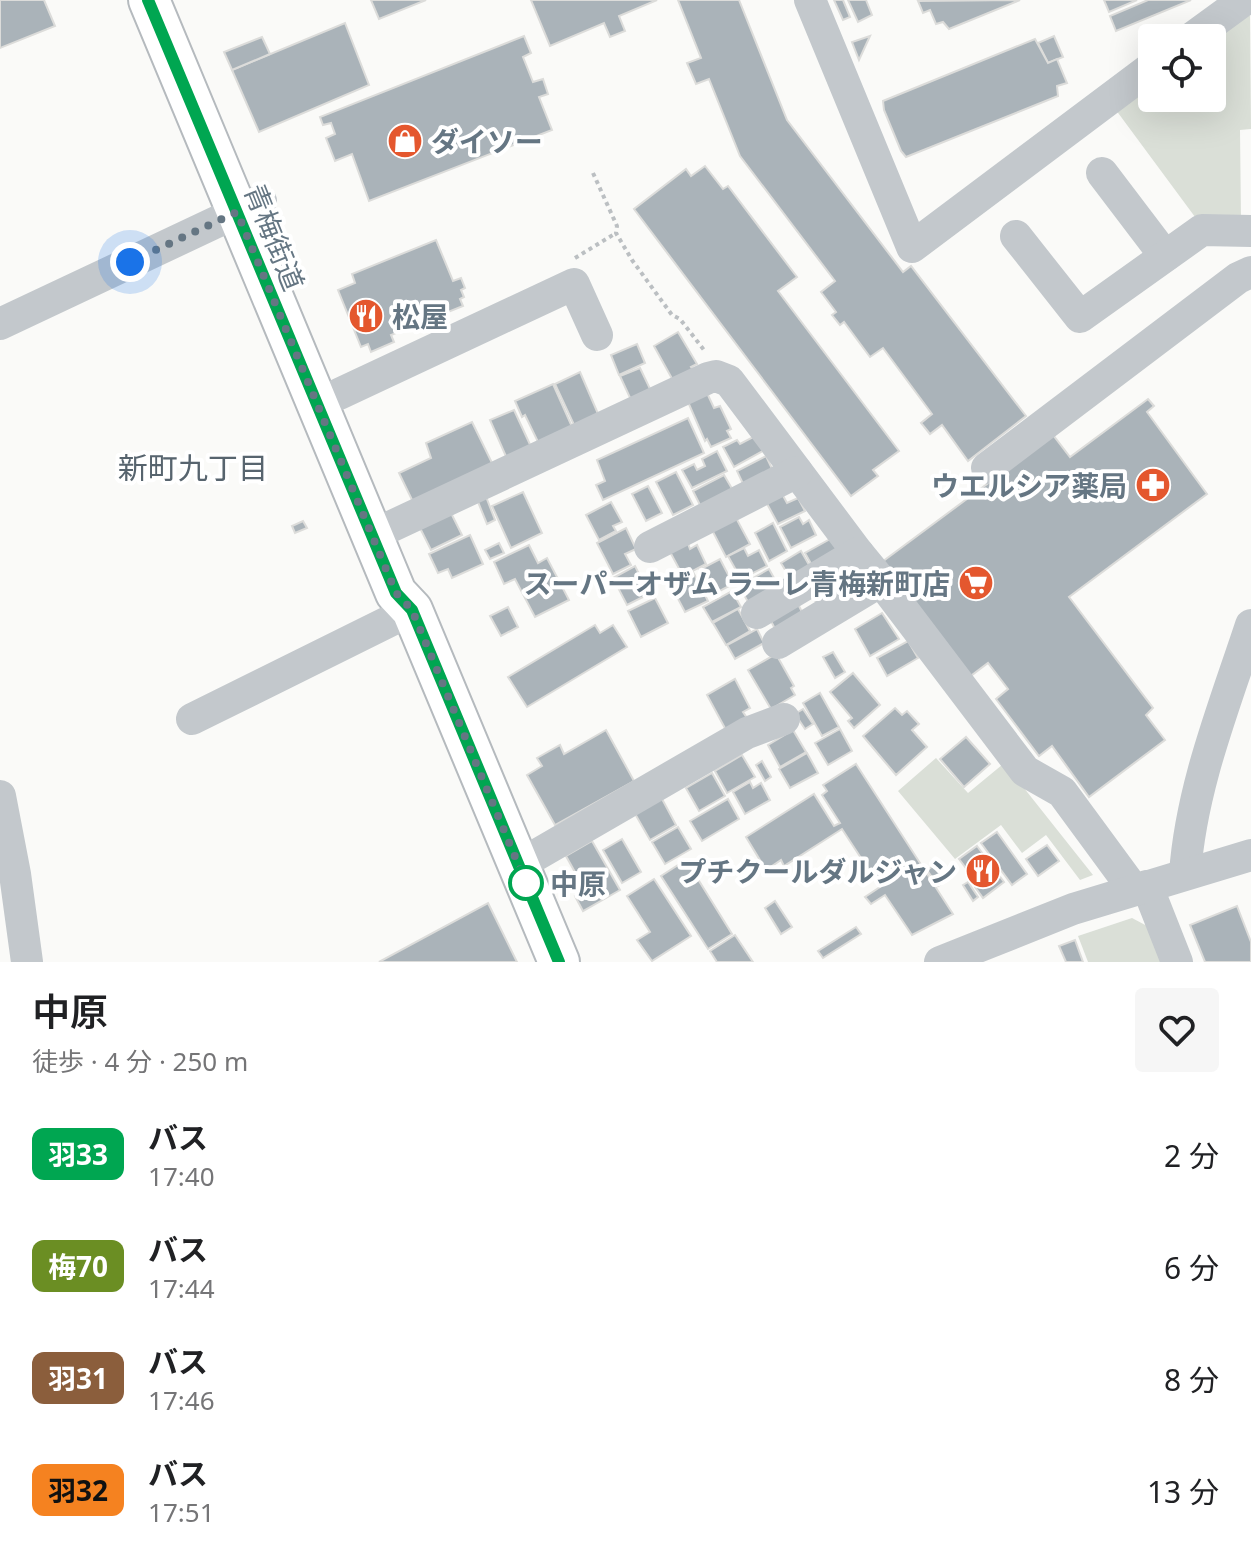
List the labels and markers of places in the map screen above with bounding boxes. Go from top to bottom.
shop icon: ダイソー [386,122,424,160]
place label: ダイソー [431,122,543,160]
restaurant icon: 松屋 [347,297,385,335]
place label: 松屋 [392,297,448,335]
place label: ウエルシア薬局 [931,466,1127,504]
pharmacy icon: ウエルシア薬局 [1134,466,1172,504]
place label: スーパーオザム ラーレ青梅新町店 [524,564,950,602]
supermarket icon: スーパーオザム ラーレ青梅新町店 [957,564,995,602]
place label: プチクールダルジャン [678,852,957,890]
restaurant icon: プチクールダルジャン [964,852,1002,890]
place label: 中原 [550,864,606,902]
marker: 中原 [509,866,543,900]

